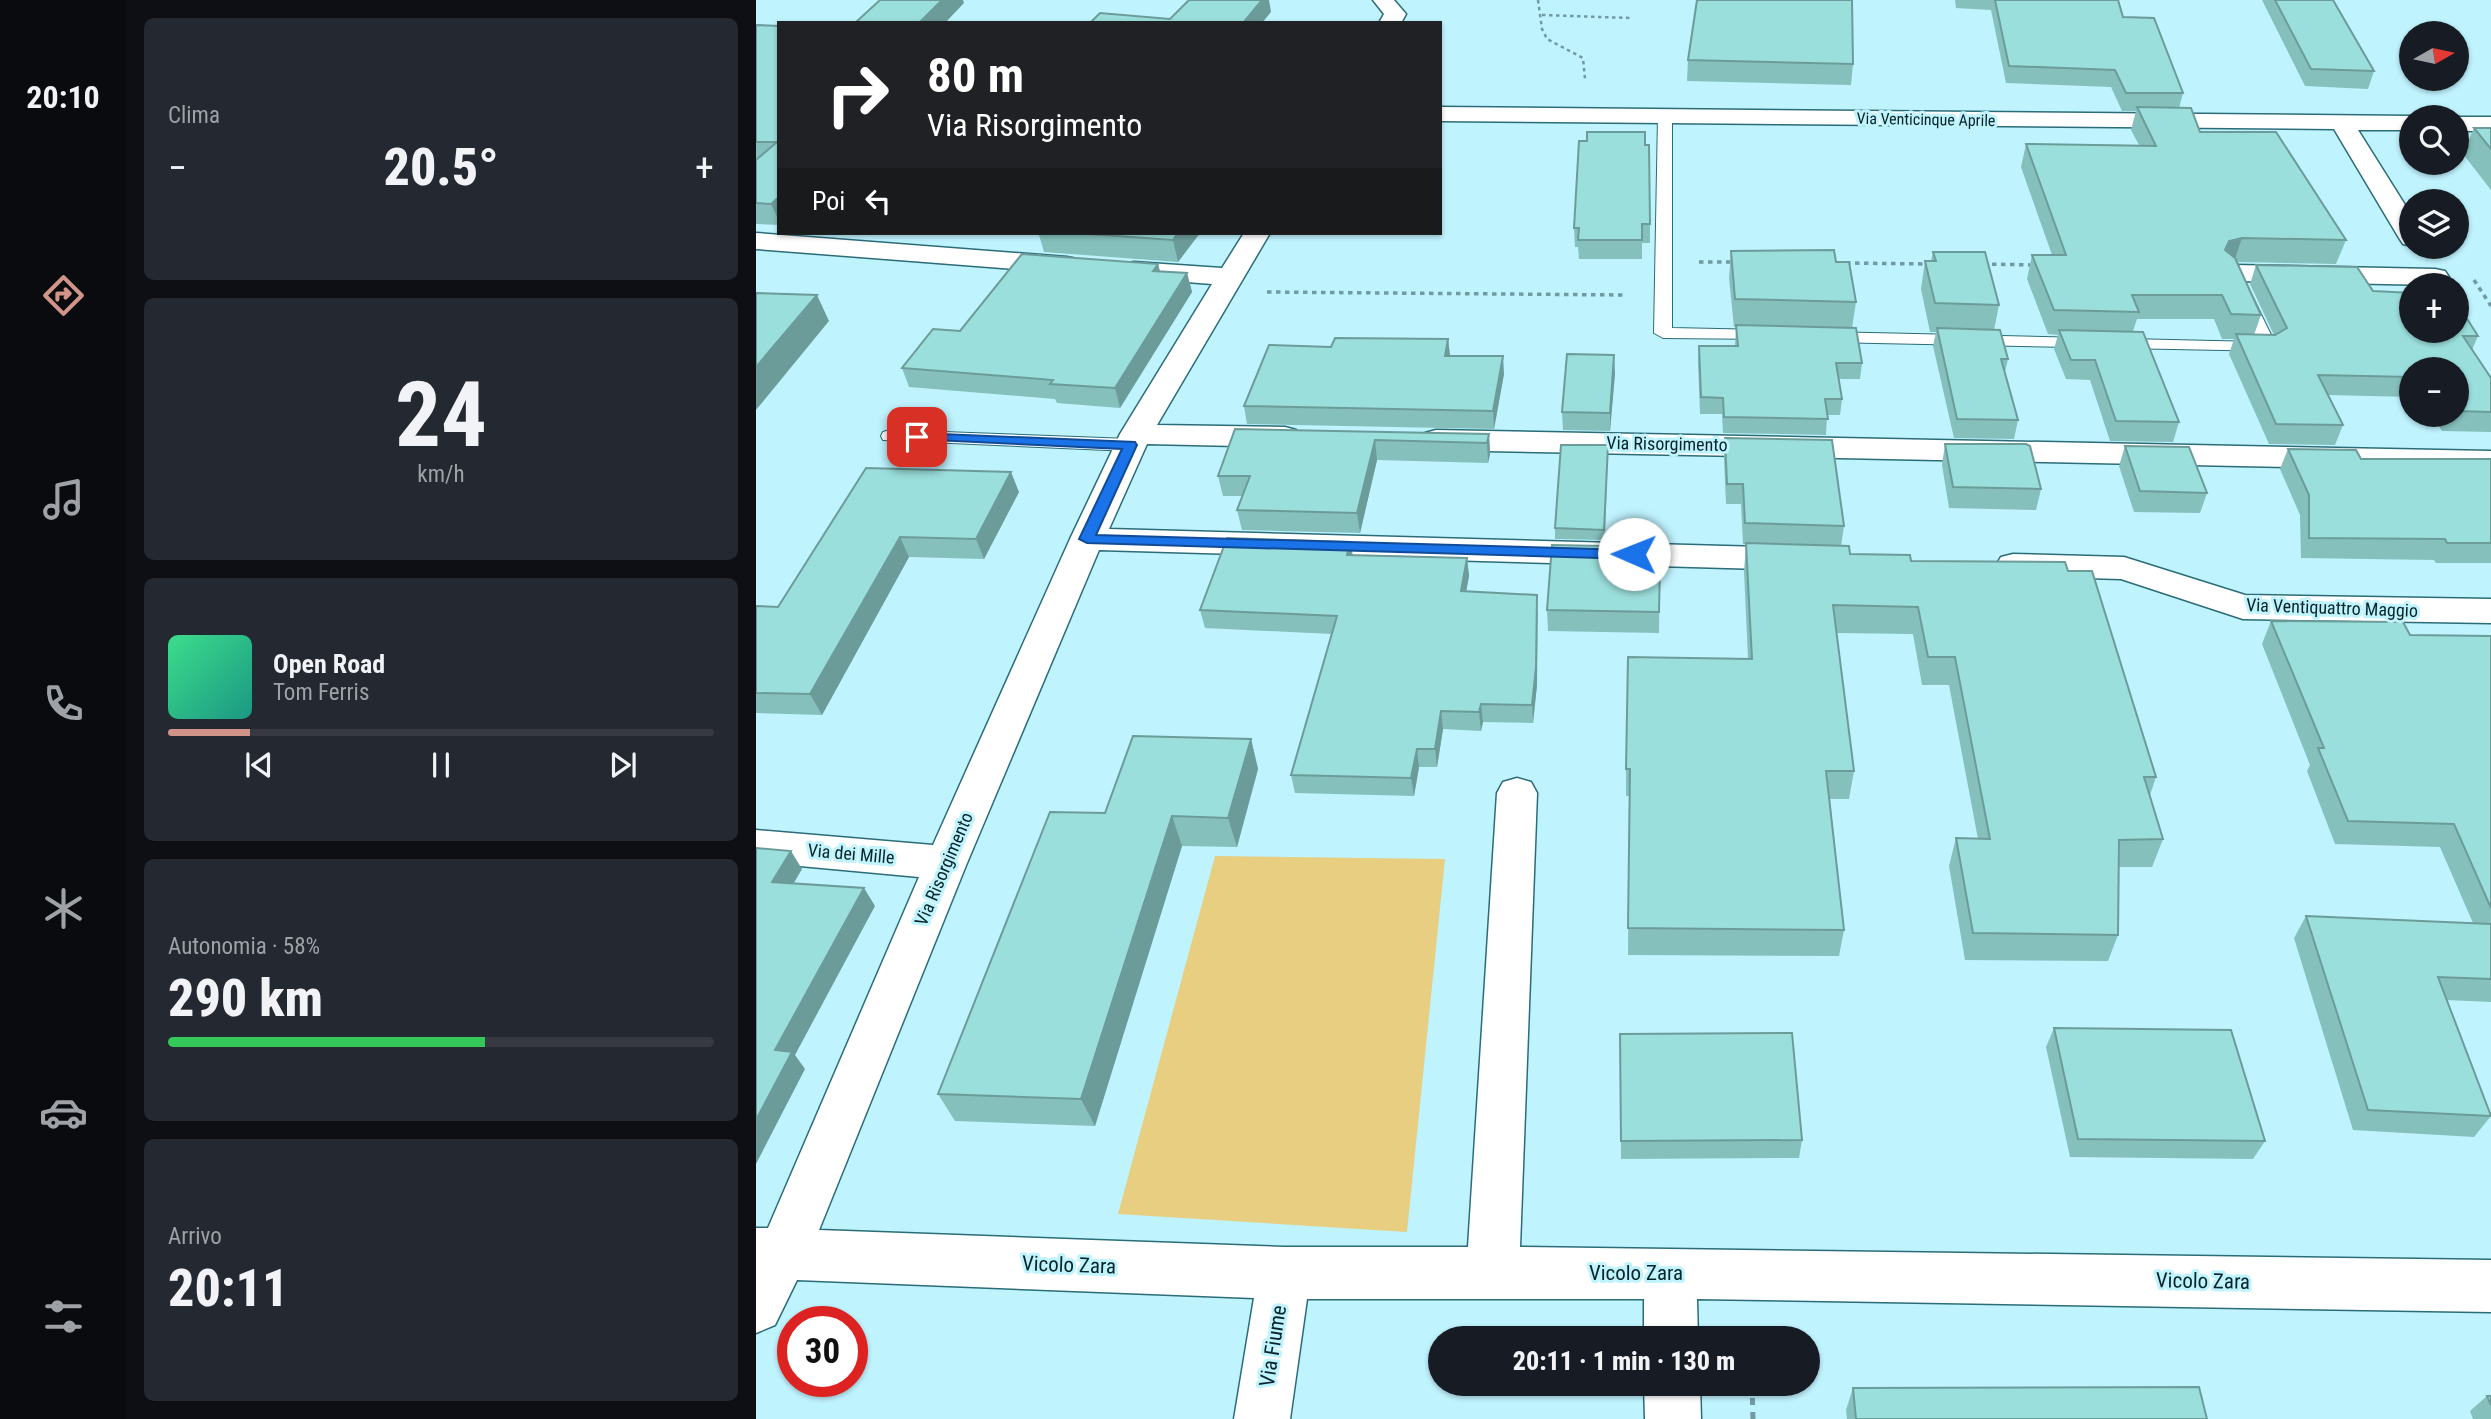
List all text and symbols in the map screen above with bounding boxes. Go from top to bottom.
north arrow [2399,21,2469,91]
map controls [2399,21,2469,427]
text: 80 m [927,47,1024,104]
icon: right [812,49,903,140]
text: 20:10 [26,78,100,116]
text: Clima [168,102,220,129]
button: search [2399,105,2469,175]
text: Via Risorgimento [927,106,1142,144]
street label: Via Venticinque Aprile [1856,109,1996,130]
text: 20.5° [383,137,499,198]
text: − [168,146,187,190]
text: + [695,146,714,190]
icon: left [859,182,897,220]
text: Poi [812,186,845,216]
button: layers [2399,189,2469,259]
icon: directions [39,271,88,320]
button: + [2399,273,2469,343]
button: − [2399,357,2469,427]
text: 24 [395,362,487,468]
pin [887,407,947,467]
icon: arrive [898,418,936,456]
street label: Via Risorgimento [1606,432,1728,455]
text: km/h [417,461,465,488]
icon: music [39,475,88,524]
position arrow [1597,517,1671,591]
street label: Via Ventiquattro Maggio [2246,594,2418,621]
text: Open Road [273,649,385,679]
icon: phone [39,679,88,728]
text: Tom Ferris [273,679,369,706]
icon: previous [240,746,278,784]
icon: pause [422,746,460,784]
icon: next [604,746,642,784]
street label: Via Risorgimento [910,809,977,929]
street label: Via dei Mille [807,839,895,868]
icon: climate [39,884,88,933]
text: Autonomia · 58% [168,933,320,960]
text: 290 km [168,968,323,1029]
icon: car [39,1088,88,1137]
text: Arrivo [168,1223,222,1250]
street label: Vicolo Zara [1022,1251,1116,1279]
text: 20:11 [168,1258,288,1319]
street label: Vicolo Zara [1589,1261,1683,1285]
street label: Vicolo Zara [2156,1268,2250,1294]
icon: filters [39,1292,88,1341]
street label: Via Fiume [1255,1303,1291,1388]
speed limit sign: 30 [777,1306,868,1397]
text: 20:11 · 1 min · 130 m [1513,1346,1735,1376]

